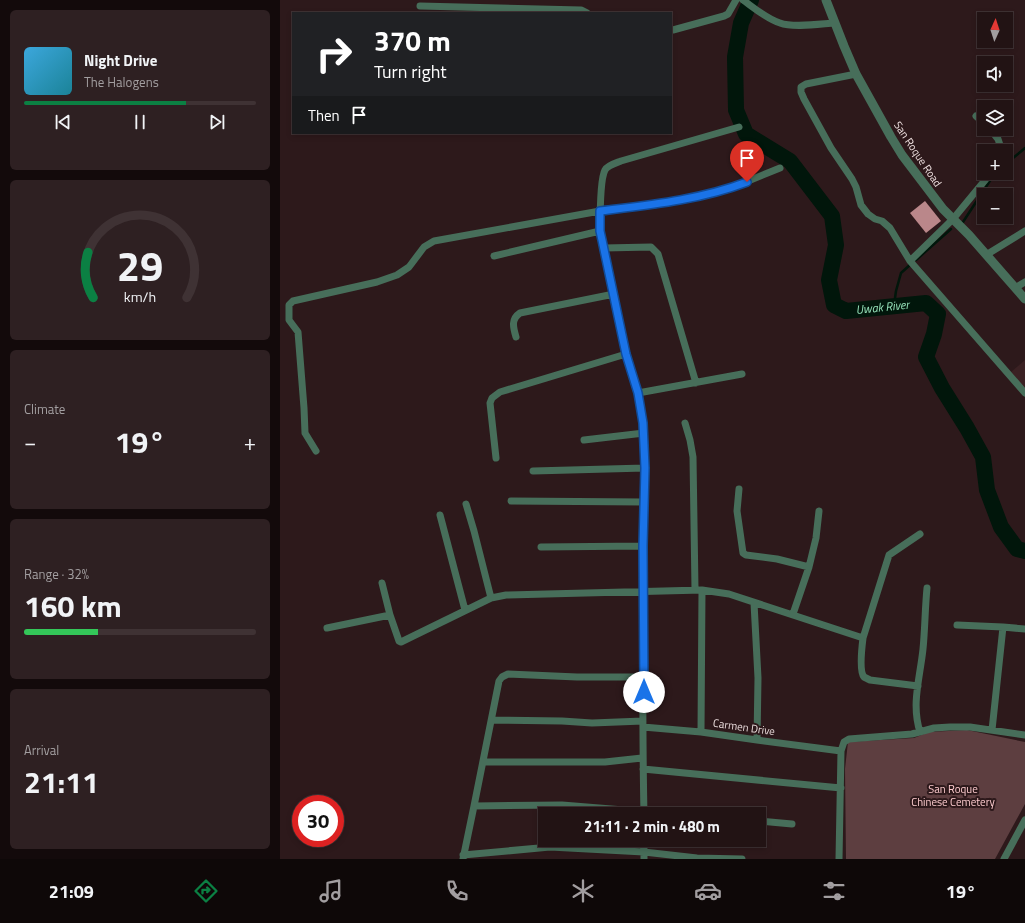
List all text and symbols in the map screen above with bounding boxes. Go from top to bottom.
north arrow [977,12,1013,48]
map controls [977,12,1013,224]
text: 370 m [374,19,451,62]
icon: right [308,28,360,80]
text: Night Drive [84,49,157,72]
button: sound [977,56,1013,92]
text: Turn right [374,58,447,85]
text: The Halogens [84,72,159,92]
button: layers [977,100,1013,136]
text: Then [308,104,340,127]
icon: arrive [348,104,370,126]
icon: previous [52,111,74,133]
icon: pause [129,111,151,133]
icon: next [206,111,228,133]
street label: San Roque Road [890,118,946,190]
pin [730,141,764,182]
button: + [977,144,1013,180]
icon: arrive [736,147,758,169]
button: − [977,188,1013,224]
text: 29 [117,233,163,296]
text: km/h [124,285,156,307]
water label: Uwak River [855,295,912,319]
text: Climate [24,399,65,419]
text: 19° [115,419,165,465]
text: − [24,425,36,459]
text: + [244,425,256,459]
text: Range · 32% [24,564,89,584]
text: 160 km [24,583,122,629]
position arrow [623,671,665,713]
street label: Carmen Drive [712,715,776,739]
text: Arrival [24,740,59,760]
text: 21:11 [24,759,99,805]
park label: San Roque Chinese Cemetery [911,781,995,810]
speed limit sign: 30 [292,795,344,847]
text: 21:11 · 2 min · 480 m [584,815,720,838]
icon: directions [192,877,220,905]
icon: music [317,877,345,905]
icon: phone [443,877,471,905]
icon: climate [569,877,597,905]
icon: car [694,877,722,905]
icon: filters [820,877,848,905]
text: 21:09 [49,878,94,905]
text: 19° [946,878,976,905]

